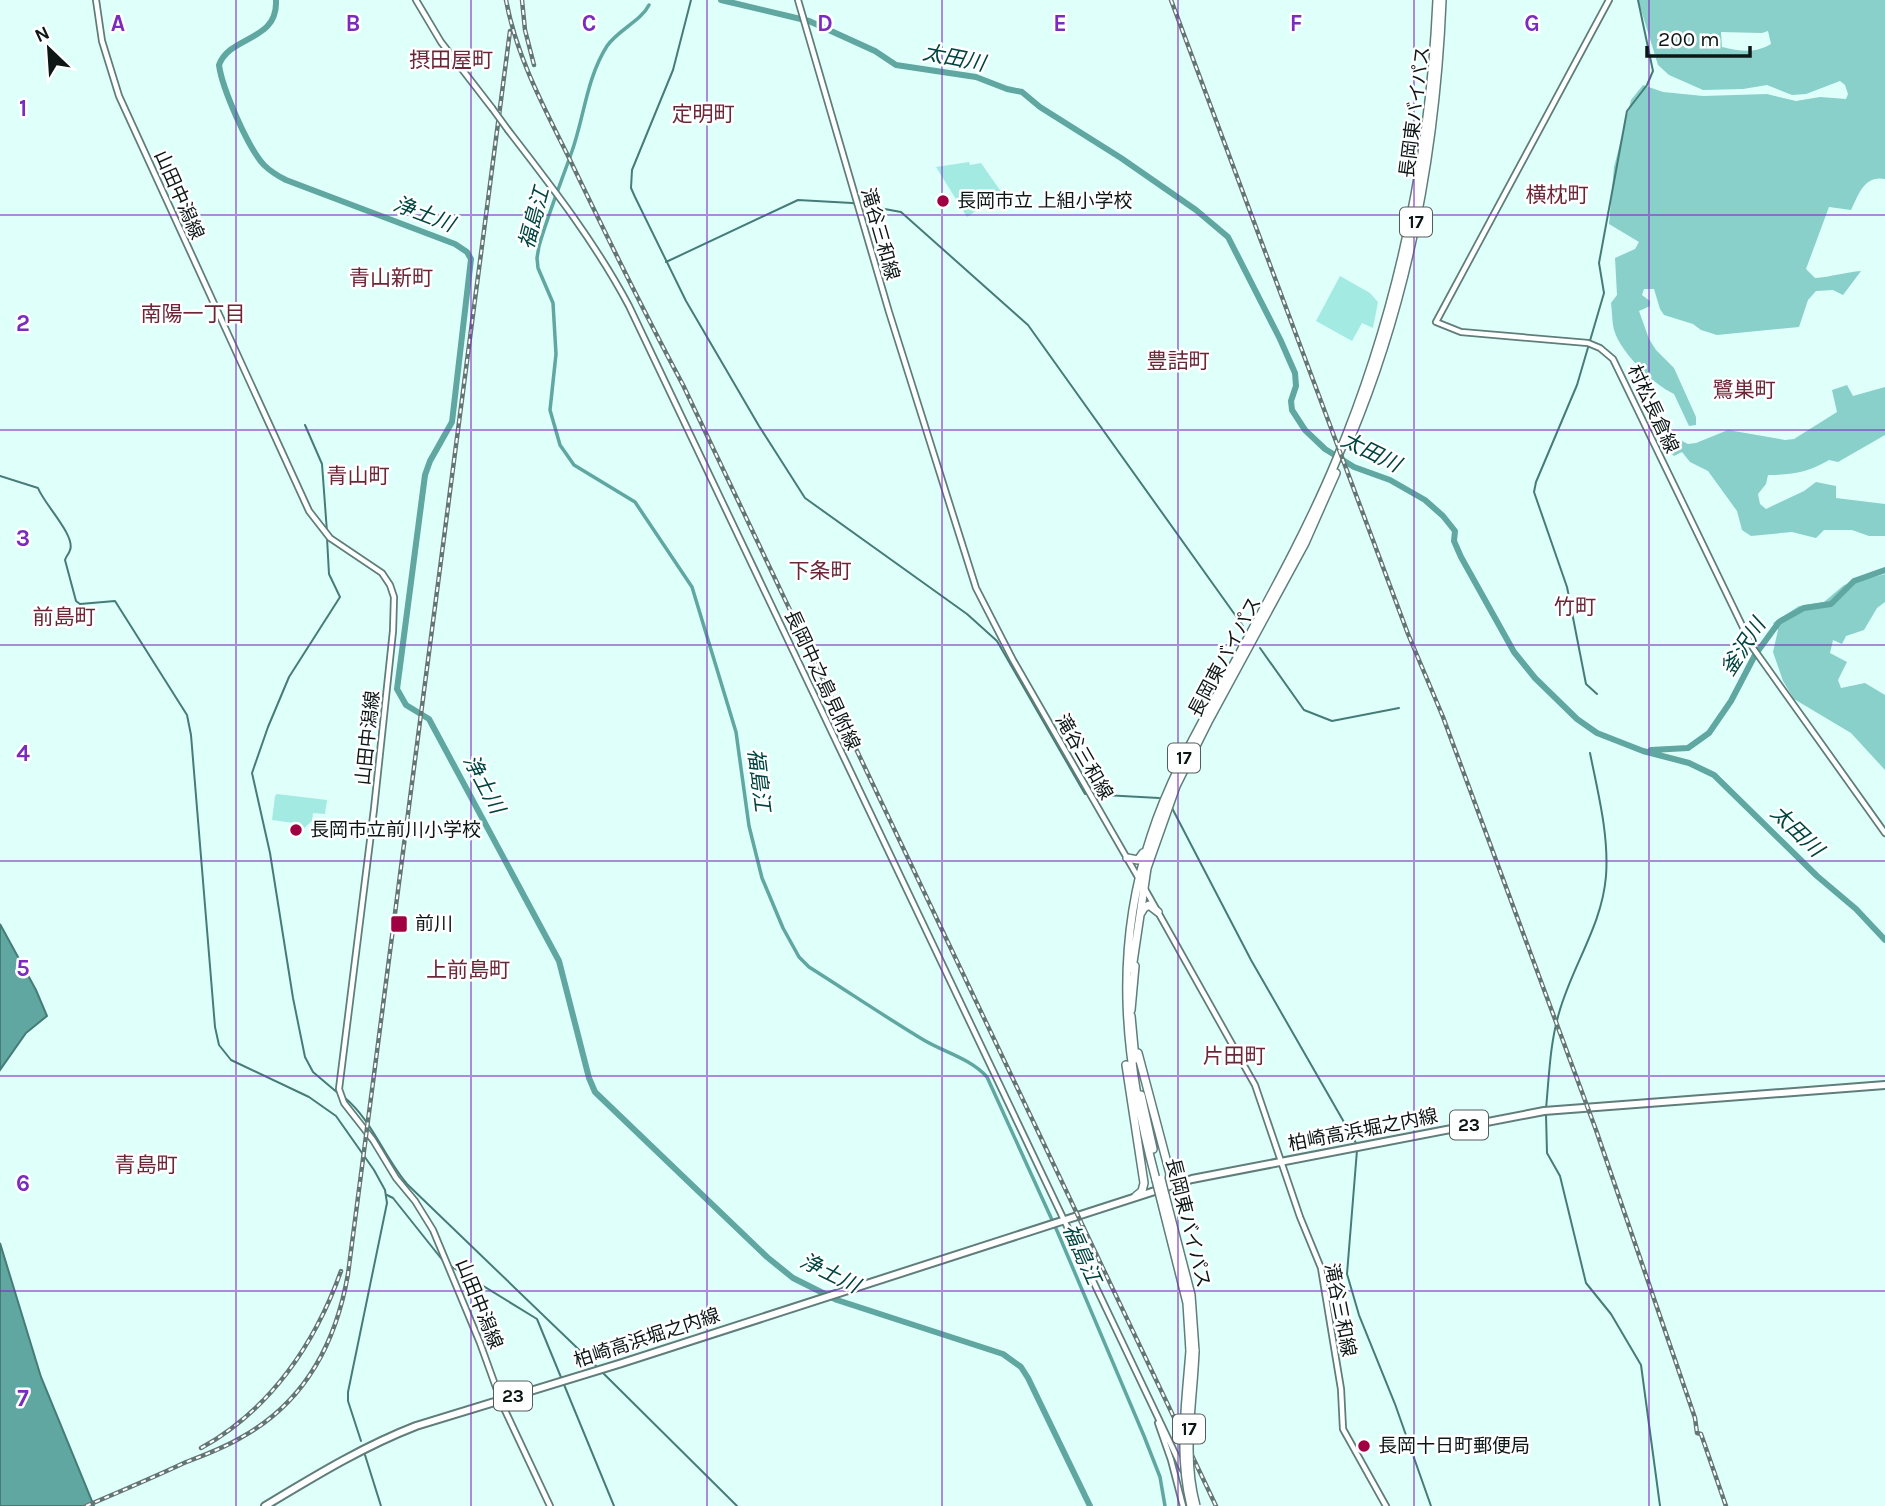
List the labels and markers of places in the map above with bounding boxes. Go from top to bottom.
place label: 長岡市立 上組小学校 [957,190,1133,212]
marker: 長岡市立 上組小学校 [935,193,951,209]
place label: 長岡市立前川小学校 [310,819,481,841]
marker: 長岡市立前川小学校 [288,822,304,838]
place label: 前川 [415,913,453,935]
marker: 前川 [389,914,409,934]
place label: 長岡十日町郵便局 [1378,1435,1530,1457]
marker: 長岡十日町郵便局 [1356,1438,1372,1454]

